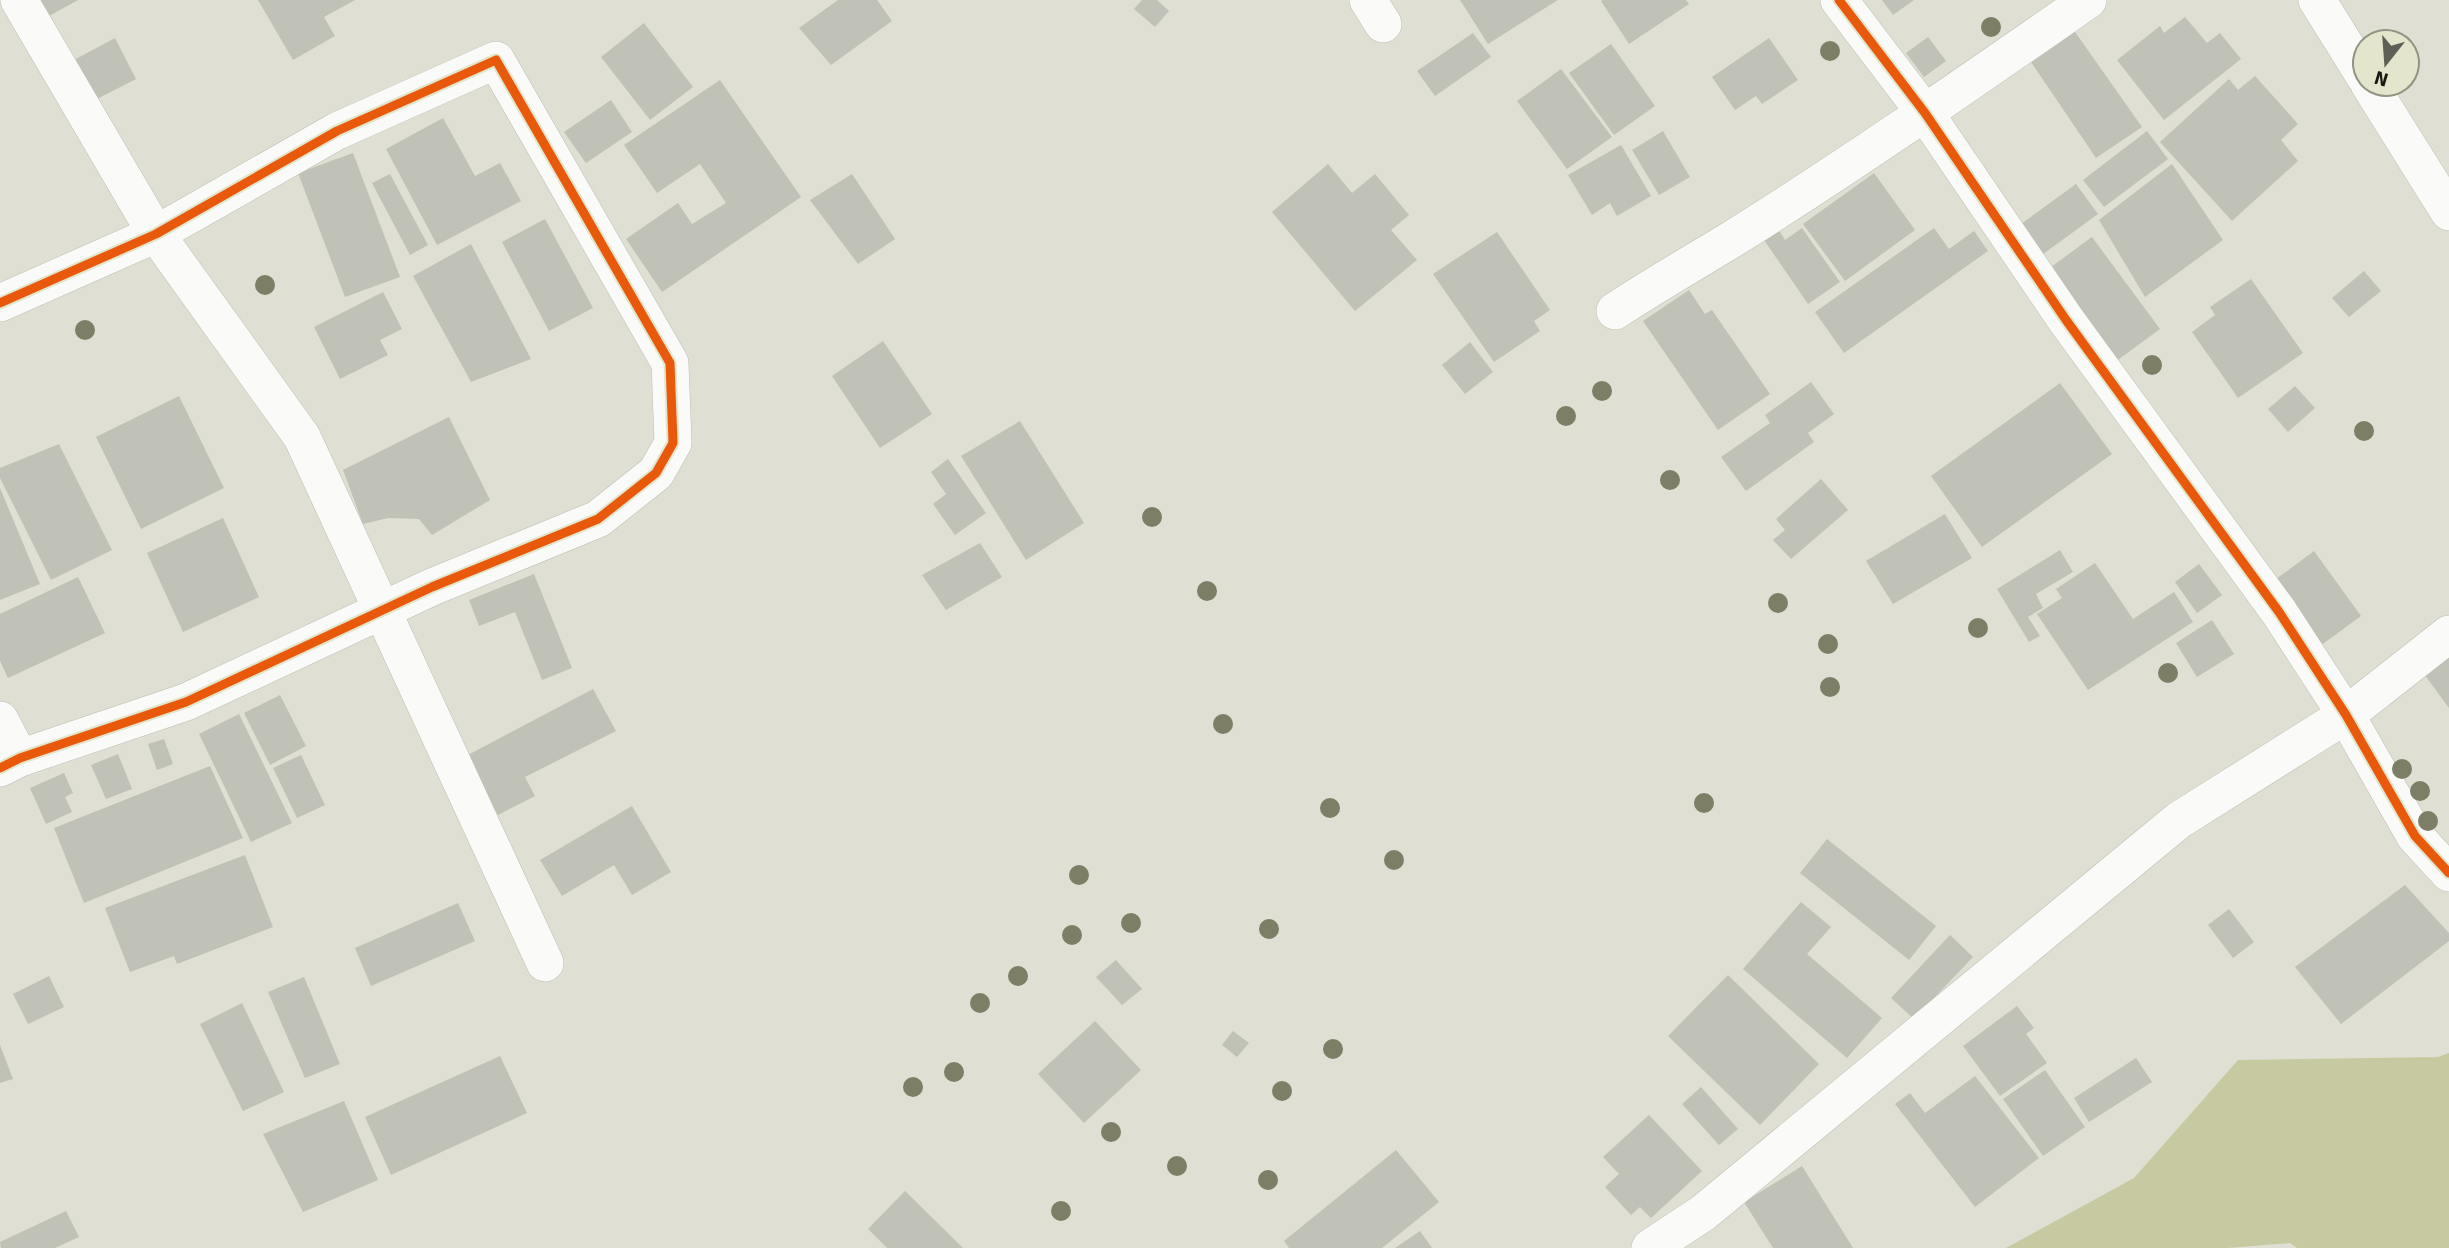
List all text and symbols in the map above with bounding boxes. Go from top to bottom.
north arrow [2351,28,2421,98]
text: N [2371,65,2391,92]

